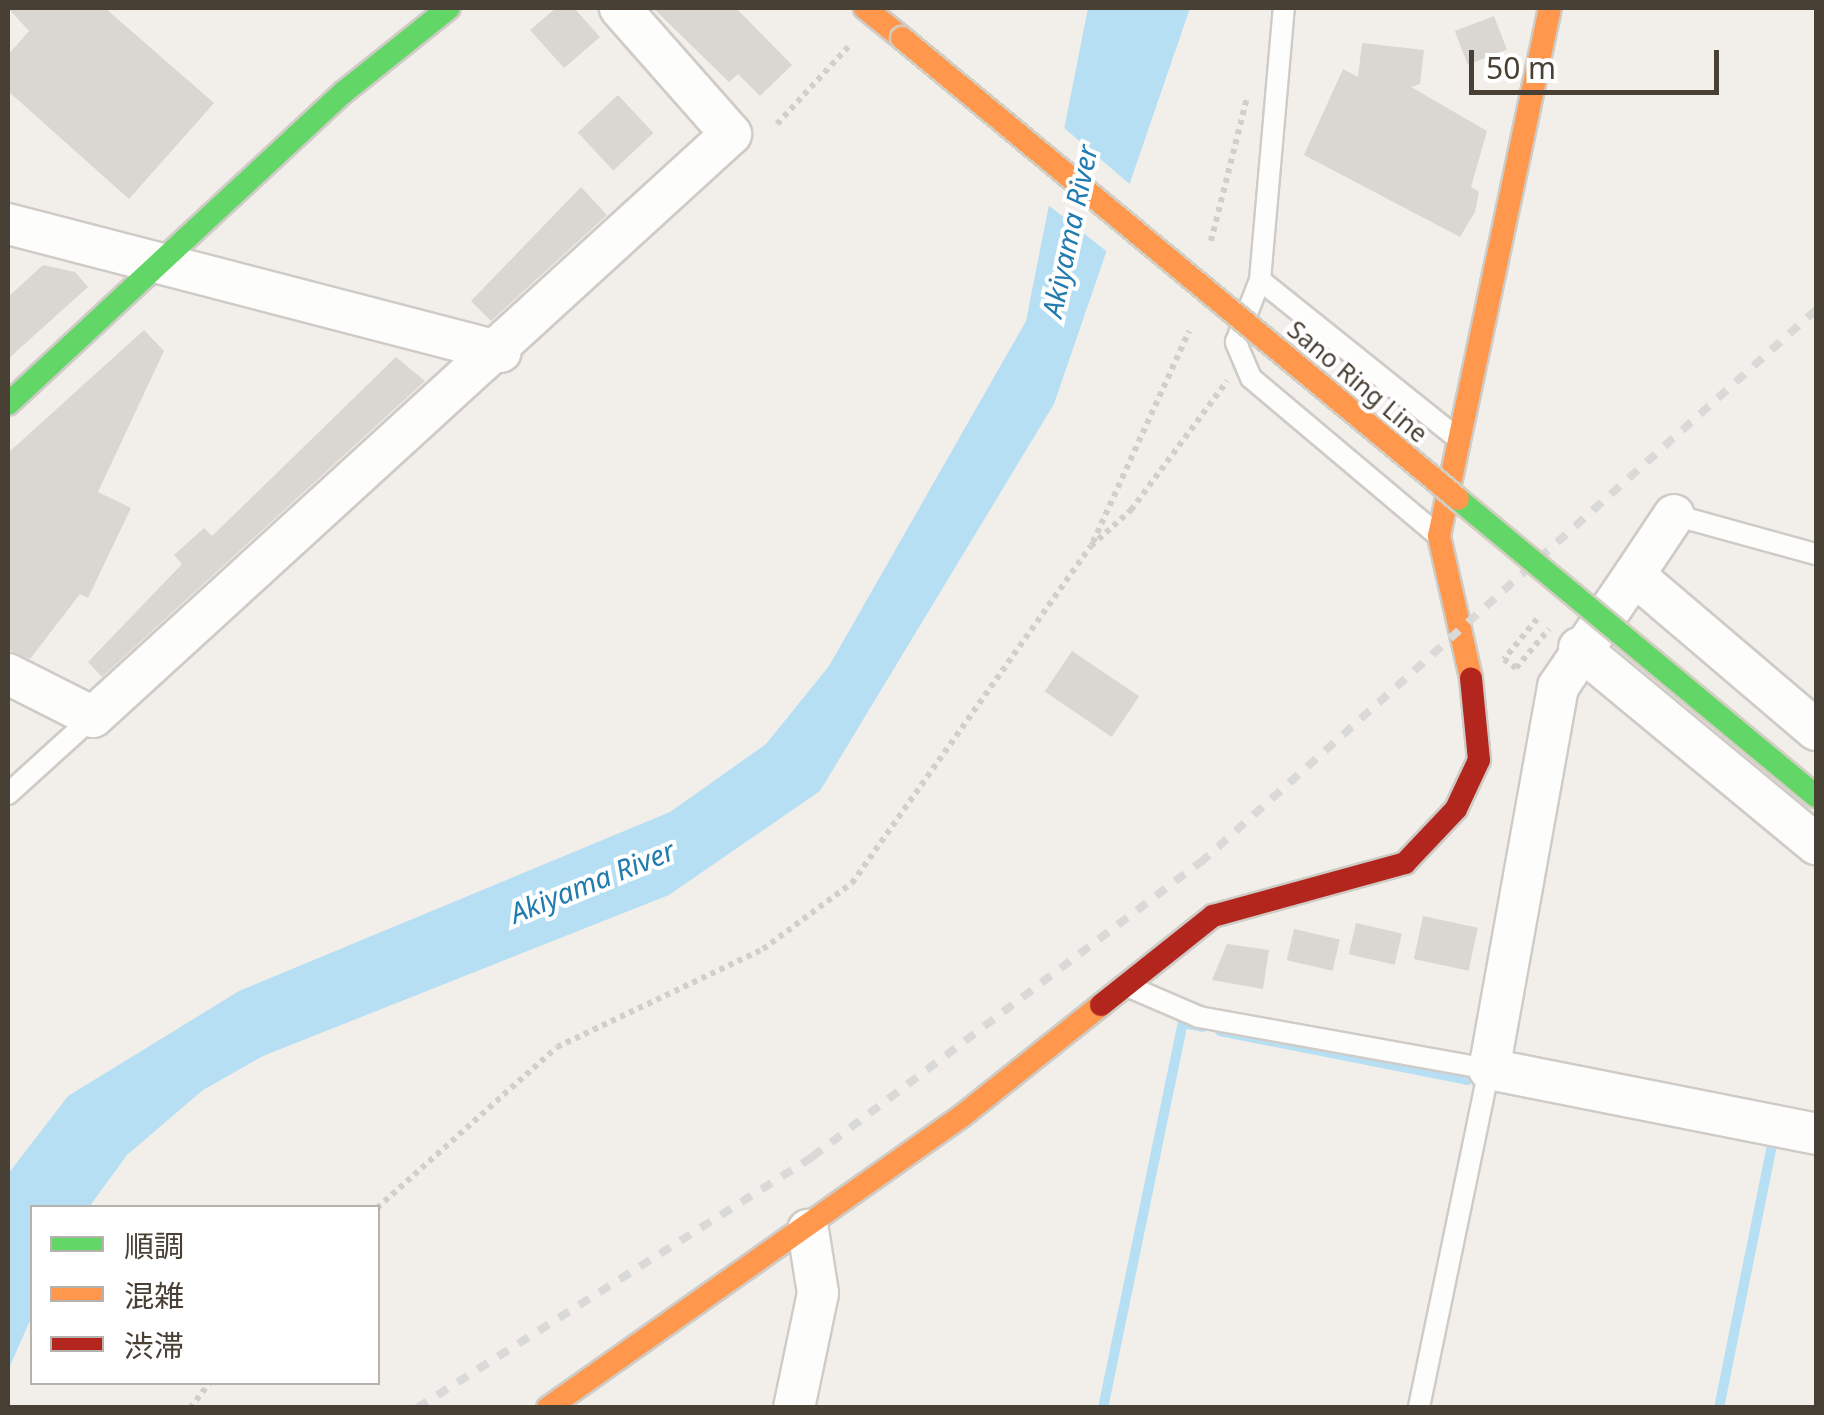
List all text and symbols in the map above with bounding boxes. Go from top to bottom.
scale bar [1474,30,1724,92]
text: 50 m [1486,47,1556,88]
water label: Akiyama River [1034,142,1104,320]
street label: Sano Ring Line [1282,314,1434,448]
water label: Akiyama River [505,833,679,929]
legend [30,1205,380,1385]
text: 順調 [124,1225,184,1266]
text: 混雑 [124,1275,184,1316]
text: 渋滞 [124,1325,184,1366]

